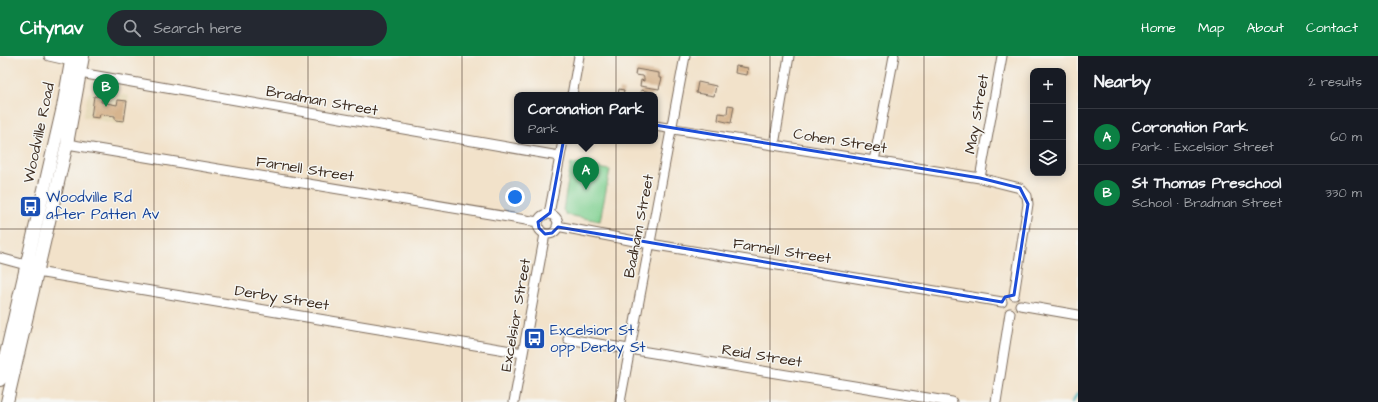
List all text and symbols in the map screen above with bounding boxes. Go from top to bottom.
search box [107,10,387,46]
text: Citynav [20,15,83,42]
icon: search [121,17,143,39]
text: Search here [153,18,242,39]
text: Home [1141,18,1176,38]
text: Map [1198,18,1224,38]
text: About [1246,18,1284,38]
text: Contact [1306,18,1358,38]
map controls [1030,68,1066,176]
button: + [1030,68,1066,104]
text: Nearby [1094,70,1151,94]
street label: May Street [960,73,995,156]
text: 2 results [1308,73,1362,91]
pin: B [93,74,119,107]
street label: Woodville Road [18,81,60,185]
street label: Bradman Street [264,81,380,121]
popup [514,92,658,144]
text: Coronation Park [528,99,644,120]
button: − [1030,104,1066,140]
text: Coronation Park [1132,117,1248,138]
text: Park [528,120,558,138]
street label: Cohen Street [792,123,888,159]
text: A [1103,128,1111,146]
text: 60 m [1330,128,1362,146]
text: Park · Excelsior Street [1132,138,1274,156]
button: layers [1030,140,1066,176]
street label: Farnell Street [255,151,355,187]
pin: A [573,157,599,190]
street label: Badham Street [619,172,659,280]
text: St Thomas Preschool [1132,173,1281,194]
text: B [1102,184,1112,202]
text: 330 m [1325,184,1362,202]
place label: Woodville Rd after Patten Av [46,187,160,225]
your location [505,187,525,207]
bus stop icon: Woodville Rd after Patten Av [17,193,43,219]
text: School · Bradman Street [1132,194,1282,212]
street label: Farnell Street [732,233,832,269]
street label: Excelsior Street [496,257,536,373]
street label: Derby Street [233,280,331,317]
place label: Excelsior St opp Derby St [550,320,646,359]
bus stop icon: Excelsior St opp Derby St [522,326,548,352]
street label: Reid Street [720,339,804,373]

